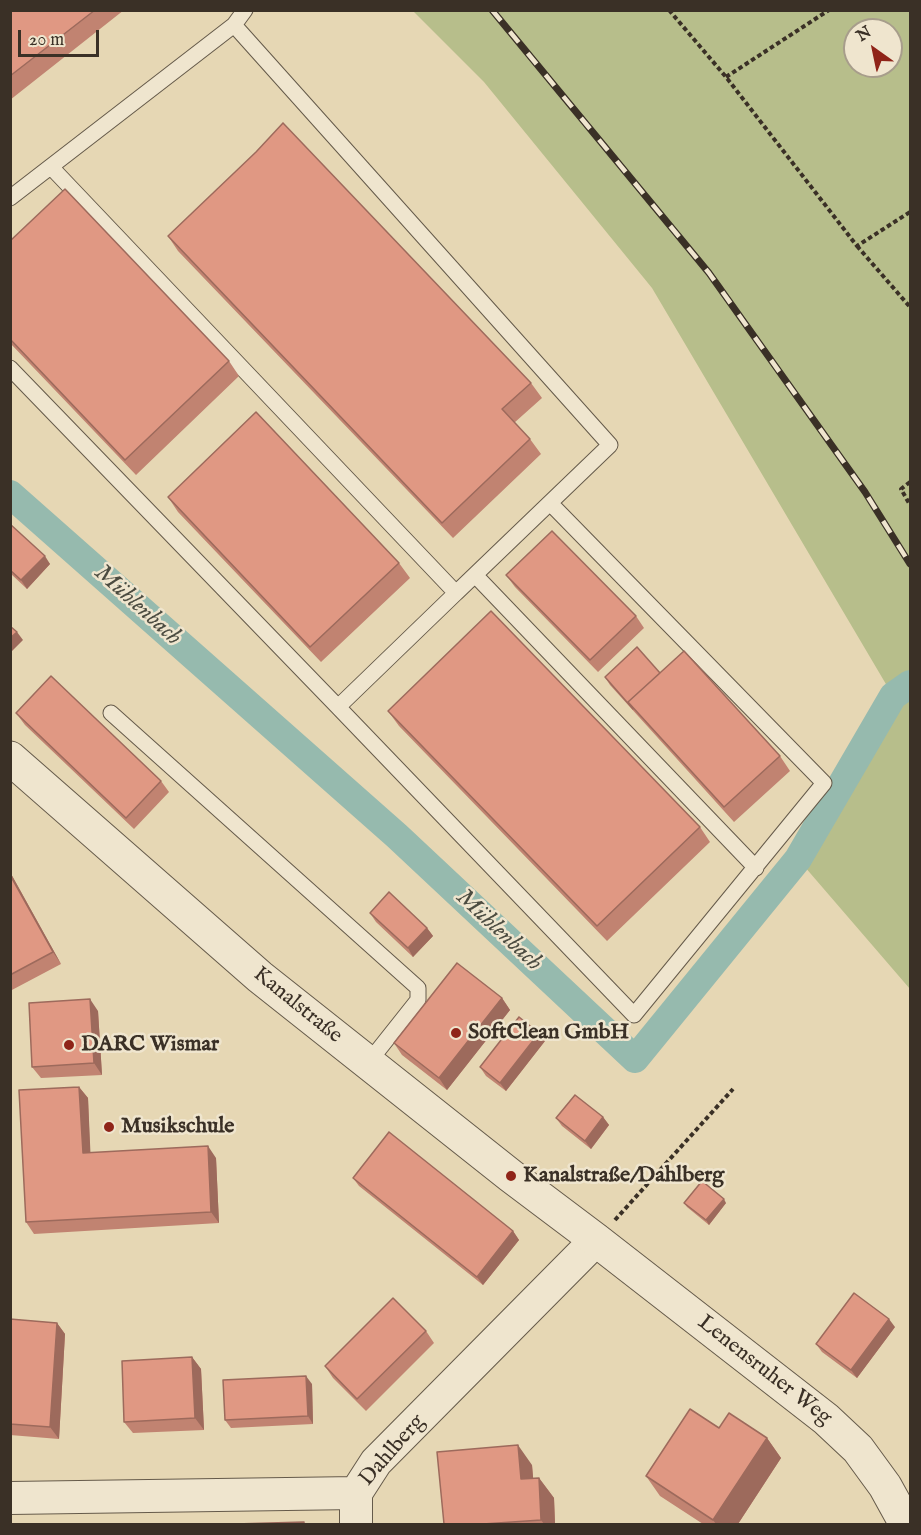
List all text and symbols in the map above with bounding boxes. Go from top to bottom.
scale bar [21,18,102,56]
north arrow [843,18,903,78]
text: N [853,22,876,47]
text: 20 m [29,29,64,52]
water label: Mühlenbach [87,559,187,653]
water label: Mühlenbach [449,884,547,978]
street label: Kanalstraße [247,962,347,1050]
place label: SoftClean GmbH [468,1020,629,1046]
marker: SoftClean GmbH [449,1026,463,1040]
place label: DARC Wismar [81,1032,219,1058]
marker: DARC Wismar [62,1038,76,1052]
place label: Musikschule [121,1114,234,1140]
marker: Musikschule [102,1120,116,1134]
place label: Kanalstraße/Dahlberg [523,1163,724,1189]
marker: Kanalstraße/Dahlberg [504,1169,518,1183]
street label: Lenensruher Weg [692,1310,836,1432]
street label: Dahlberg [355,1410,431,1492]

